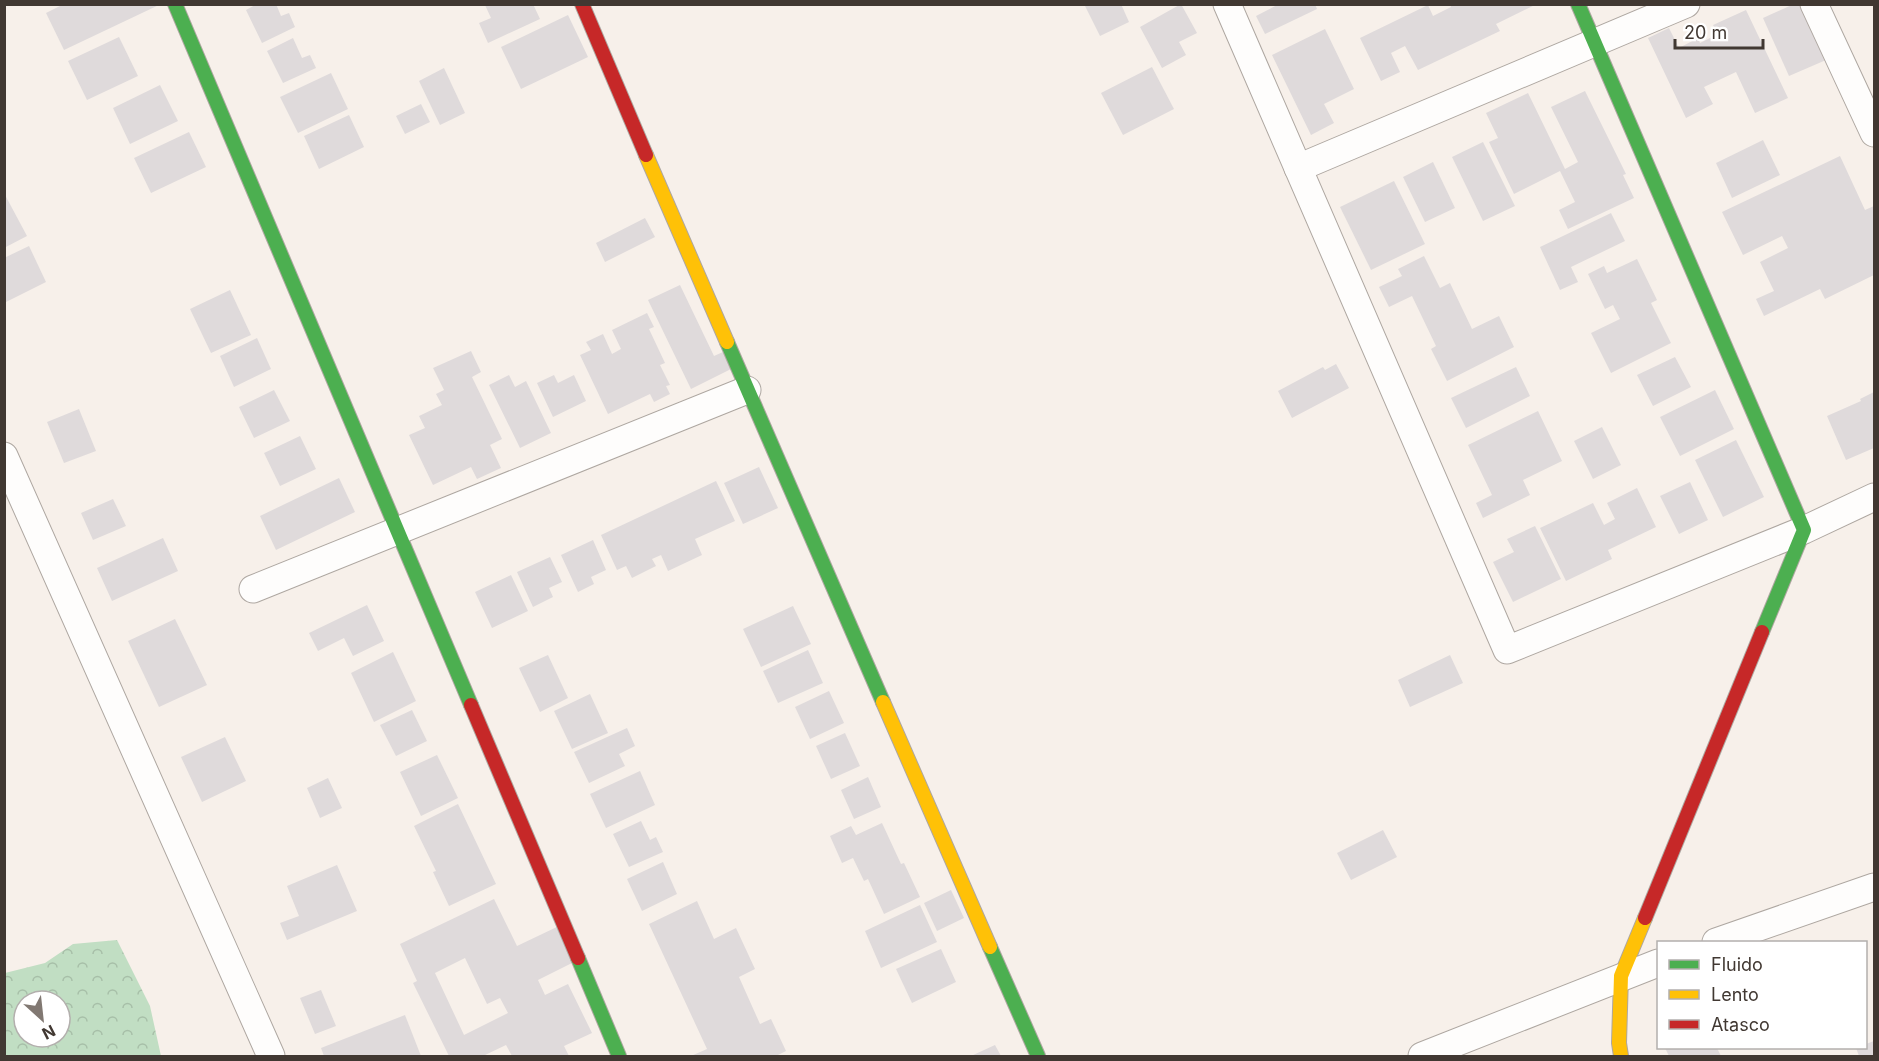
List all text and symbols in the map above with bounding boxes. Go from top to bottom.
scale bar [1675,12,1764,50]
text: 20 m [1684,22,1727,43]
legend [1657,941,1867,1049]
text: Fluido [1711,954,1763,975]
text: Lento [1711,984,1759,1005]
north arrow [12,989,72,1049]
text: Atasco [1711,1014,1770,1035]
text: N [39,1021,59,1044]

